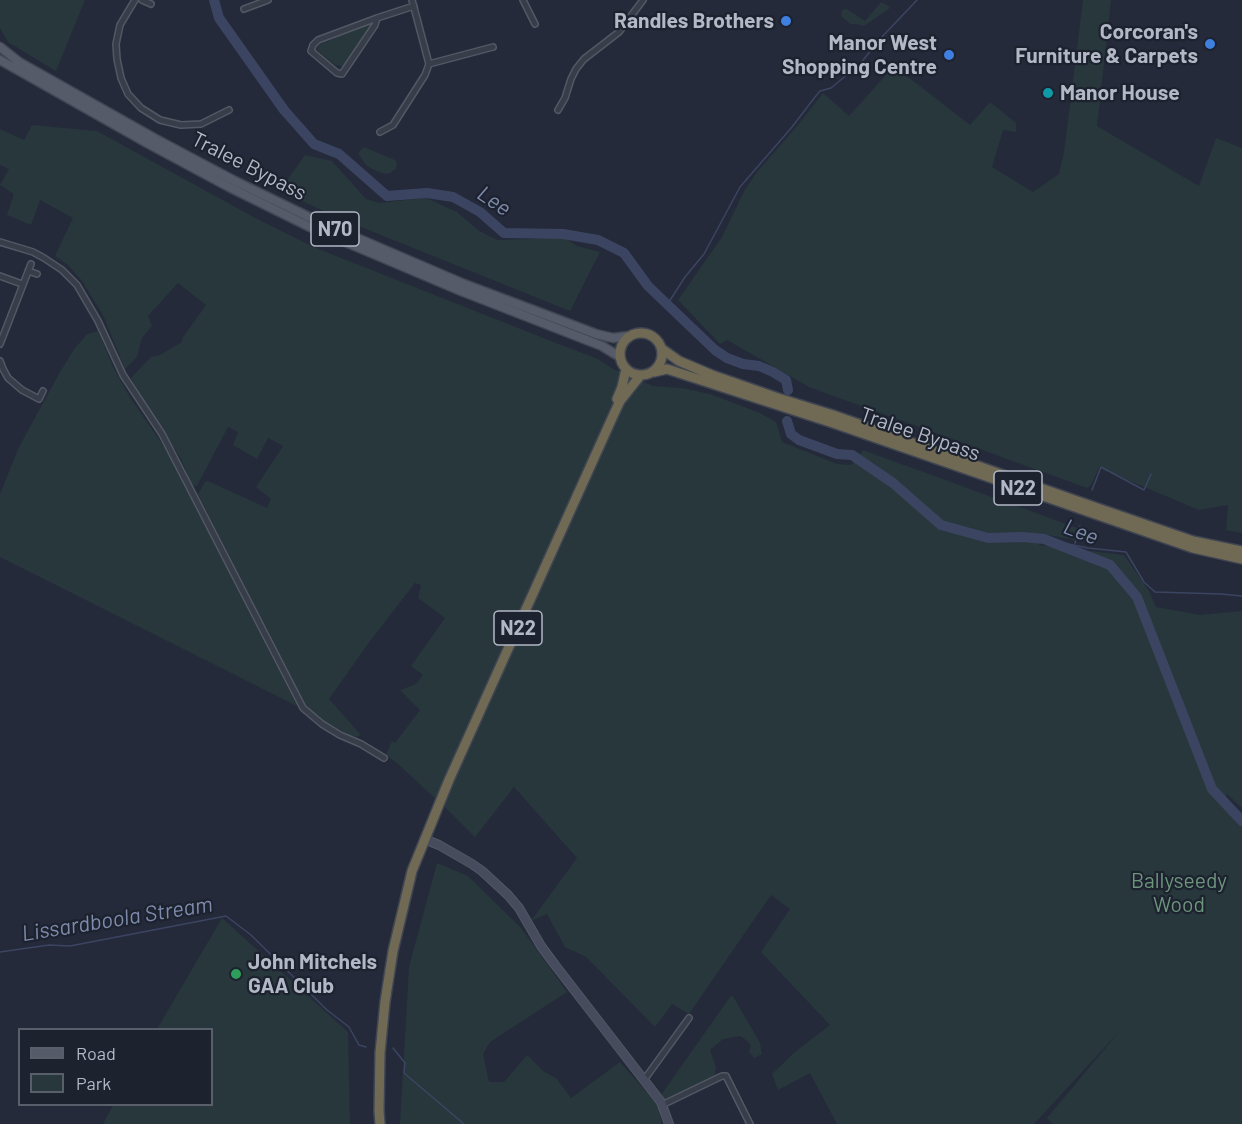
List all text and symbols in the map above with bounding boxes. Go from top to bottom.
place label: Randles Brothers [614,8,774,34]
marker: Randles Brothers [779,14,793,28]
place label: Corcoran's Furniture & Carpets [1015,19,1198,69]
place label: Manor West Shopping Centre [782,30,937,80]
marker: Corcoran's Furniture & Carpets [1203,37,1217,51]
marker: Manor West Shopping Centre [942,48,956,62]
place label: Manor House [1060,80,1180,106]
marker: Manor House [1041,86,1055,100]
street label: Tralee Bypass [187,126,311,206]
water label: Lee [472,180,516,222]
road number: N70 [311,212,359,246]
street label: Tralee Bypass [857,402,983,466]
road number: N22 [994,471,1042,505]
water label: Lee [1060,513,1102,551]
road number: N22 [494,611,542,645]
park label: Ballyseedy Wood [1131,868,1227,918]
water label: Lissardboola Stream [20,891,214,947]
place label: John Mitchels GAA Club [248,949,377,999]
marker: John Mitchels GAA Club [229,967,243,981]
legend [18,1028,213,1106]
text: Road [76,1042,116,1064]
text: Park [76,1072,111,1094]

